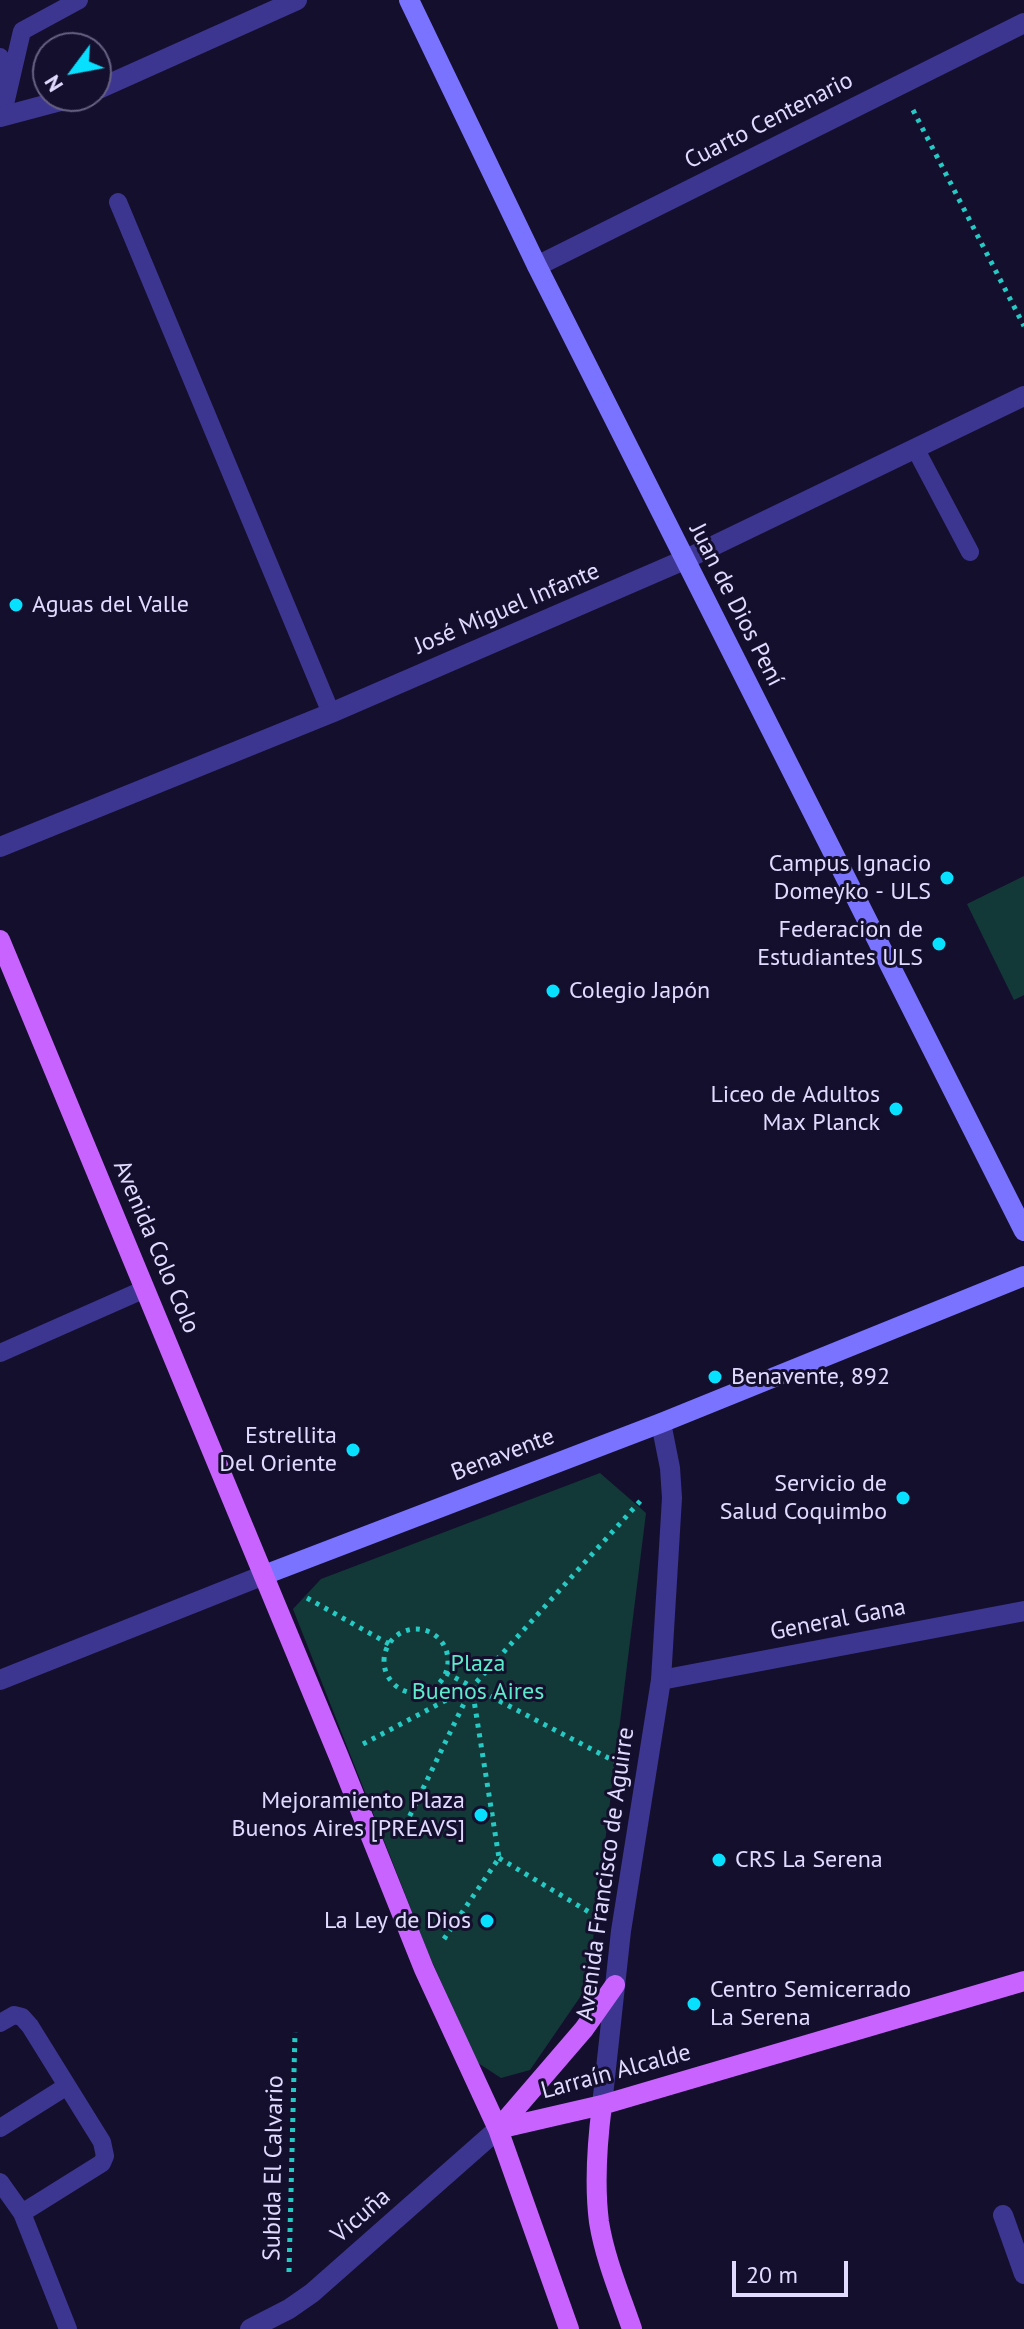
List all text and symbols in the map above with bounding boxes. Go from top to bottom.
north arrow [32,32,112,112]
street label: Cuarto Centenario [680,66,858,176]
text: N [38,70,69,97]
street label: Juan de Dios Pení [683,519,789,691]
street label: José Miguel Infante [410,557,604,661]
place label: Aguas del Valle [32,591,189,619]
marker: Aguas del Valle [7,596,25,614]
place label: Campus Ignacio Domeyko - ULS [769,850,931,906]
marker: Campus Ignacio Domeyko - ULS [938,869,956,887]
place label: Federacion de Estudiantes ULS [757,916,923,972]
marker: Federacion de Estudiantes ULS [930,935,948,953]
place label: Colegio Japón [569,977,710,1005]
marker: Colegio Japón [544,982,562,1000]
place label: Liceo de Adultos Max Planck [710,1081,880,1137]
marker: Liceo de Adultos Max Planck [887,1100,905,1118]
street label: Avenida Colo Colo [107,1156,205,1338]
place label: Benavente, 892 [731,1363,890,1391]
marker: Benavente, 892 [706,1368,724,1386]
place label: Estrellita Del Oriente [219,1422,337,1478]
street label: Benavente [447,1422,559,1488]
marker: Estrellita Del Oriente [344,1441,362,1459]
place label: Servicio de Salud Coquimbo [720,1470,887,1526]
marker: Servicio de Salud Coquimbo [894,1489,912,1507]
street label: General Gana [768,1593,908,1647]
park label: Plaza Buenos Aires [412,1650,544,1706]
street label: Avenida Francisco de Aguirre [571,1725,641,2023]
place label: Mejoramiento Plaza Buenos Aires [PREAVS] [232,1787,465,1843]
marker: Mejoramiento Plaza Buenos Aires [PREAVS] [472,1806,490,1824]
place label: CRS La Serena [735,1846,883,1874]
marker: CRS La Serena [710,1851,728,1869]
place label: La Ley de Dios [324,1907,471,1935]
marker: La Ley de Dios [478,1912,496,1930]
place label: Centro Semicerrado La Serena [710,1976,911,2032]
marker: Centro Semicerrado La Serena [685,1995,703,2013]
street label: Larraín Alcalde [538,2038,694,2106]
street label: Subida El Calvario [258,2075,290,2261]
street label: Vicuña [326,2183,396,2249]
scale bar [736,2245,852,2295]
text: 20 m [746,2259,798,2290]

